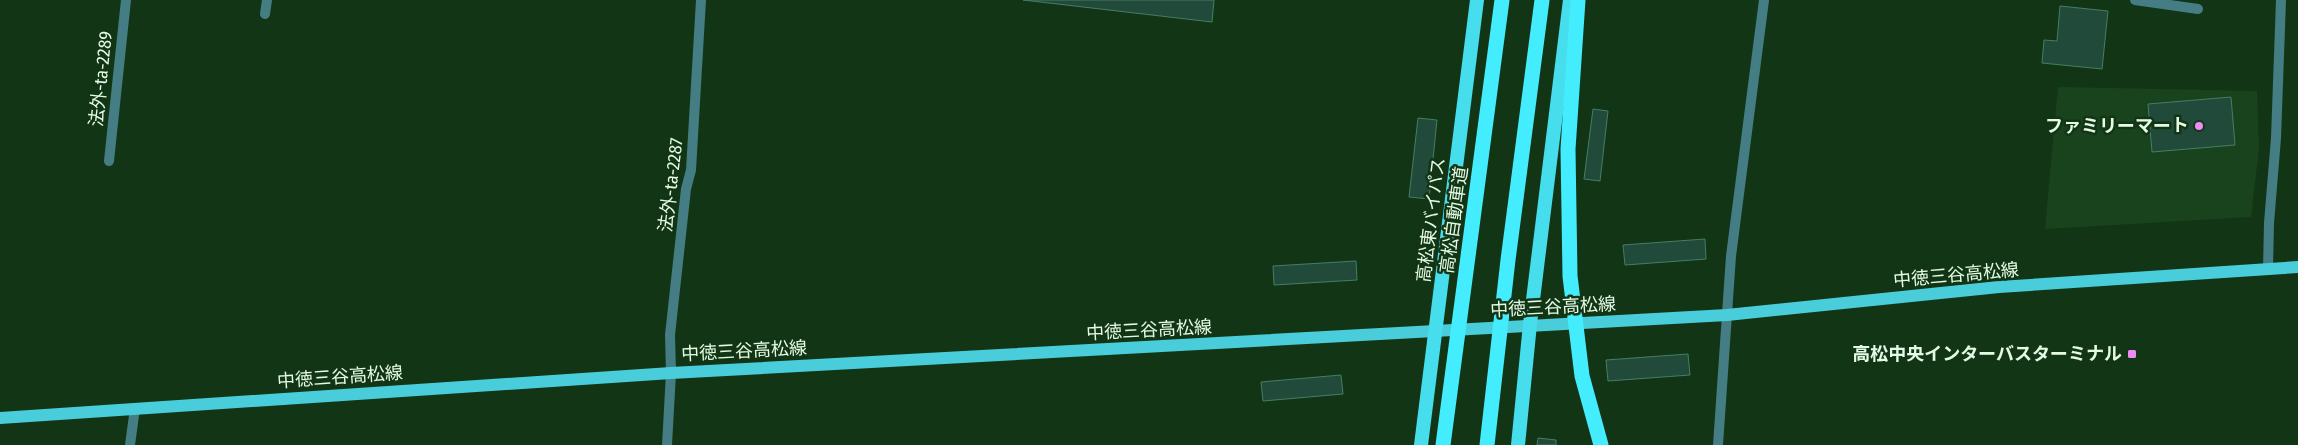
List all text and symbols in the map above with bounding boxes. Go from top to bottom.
street label: 法外-ta-2289 [85,30,117,128]
place label: ファミリーマート [2045,115,2189,137]
marker: ファミリーマート [2193,120,2205,132]
street label: 法外-ta-2287 [654,137,688,233]
street label: 高松東バイパス [1412,156,1450,284]
street label: 高松自動車道 [1436,165,1472,275]
street label: 中徳三谷高松線 [1892,259,2020,291]
street label: 中徳三谷高松線 [1490,293,1616,321]
street label: 中徳三谷高松線 [1086,316,1212,344]
street label: 中徳三谷高松線 [681,337,807,365]
place label: 高松中央インターバスターミナル [1852,343,2122,365]
marker: 高松中央インターバスターミナル [2126,348,2138,360]
street label: 中徳三谷高松線 [276,362,404,392]

